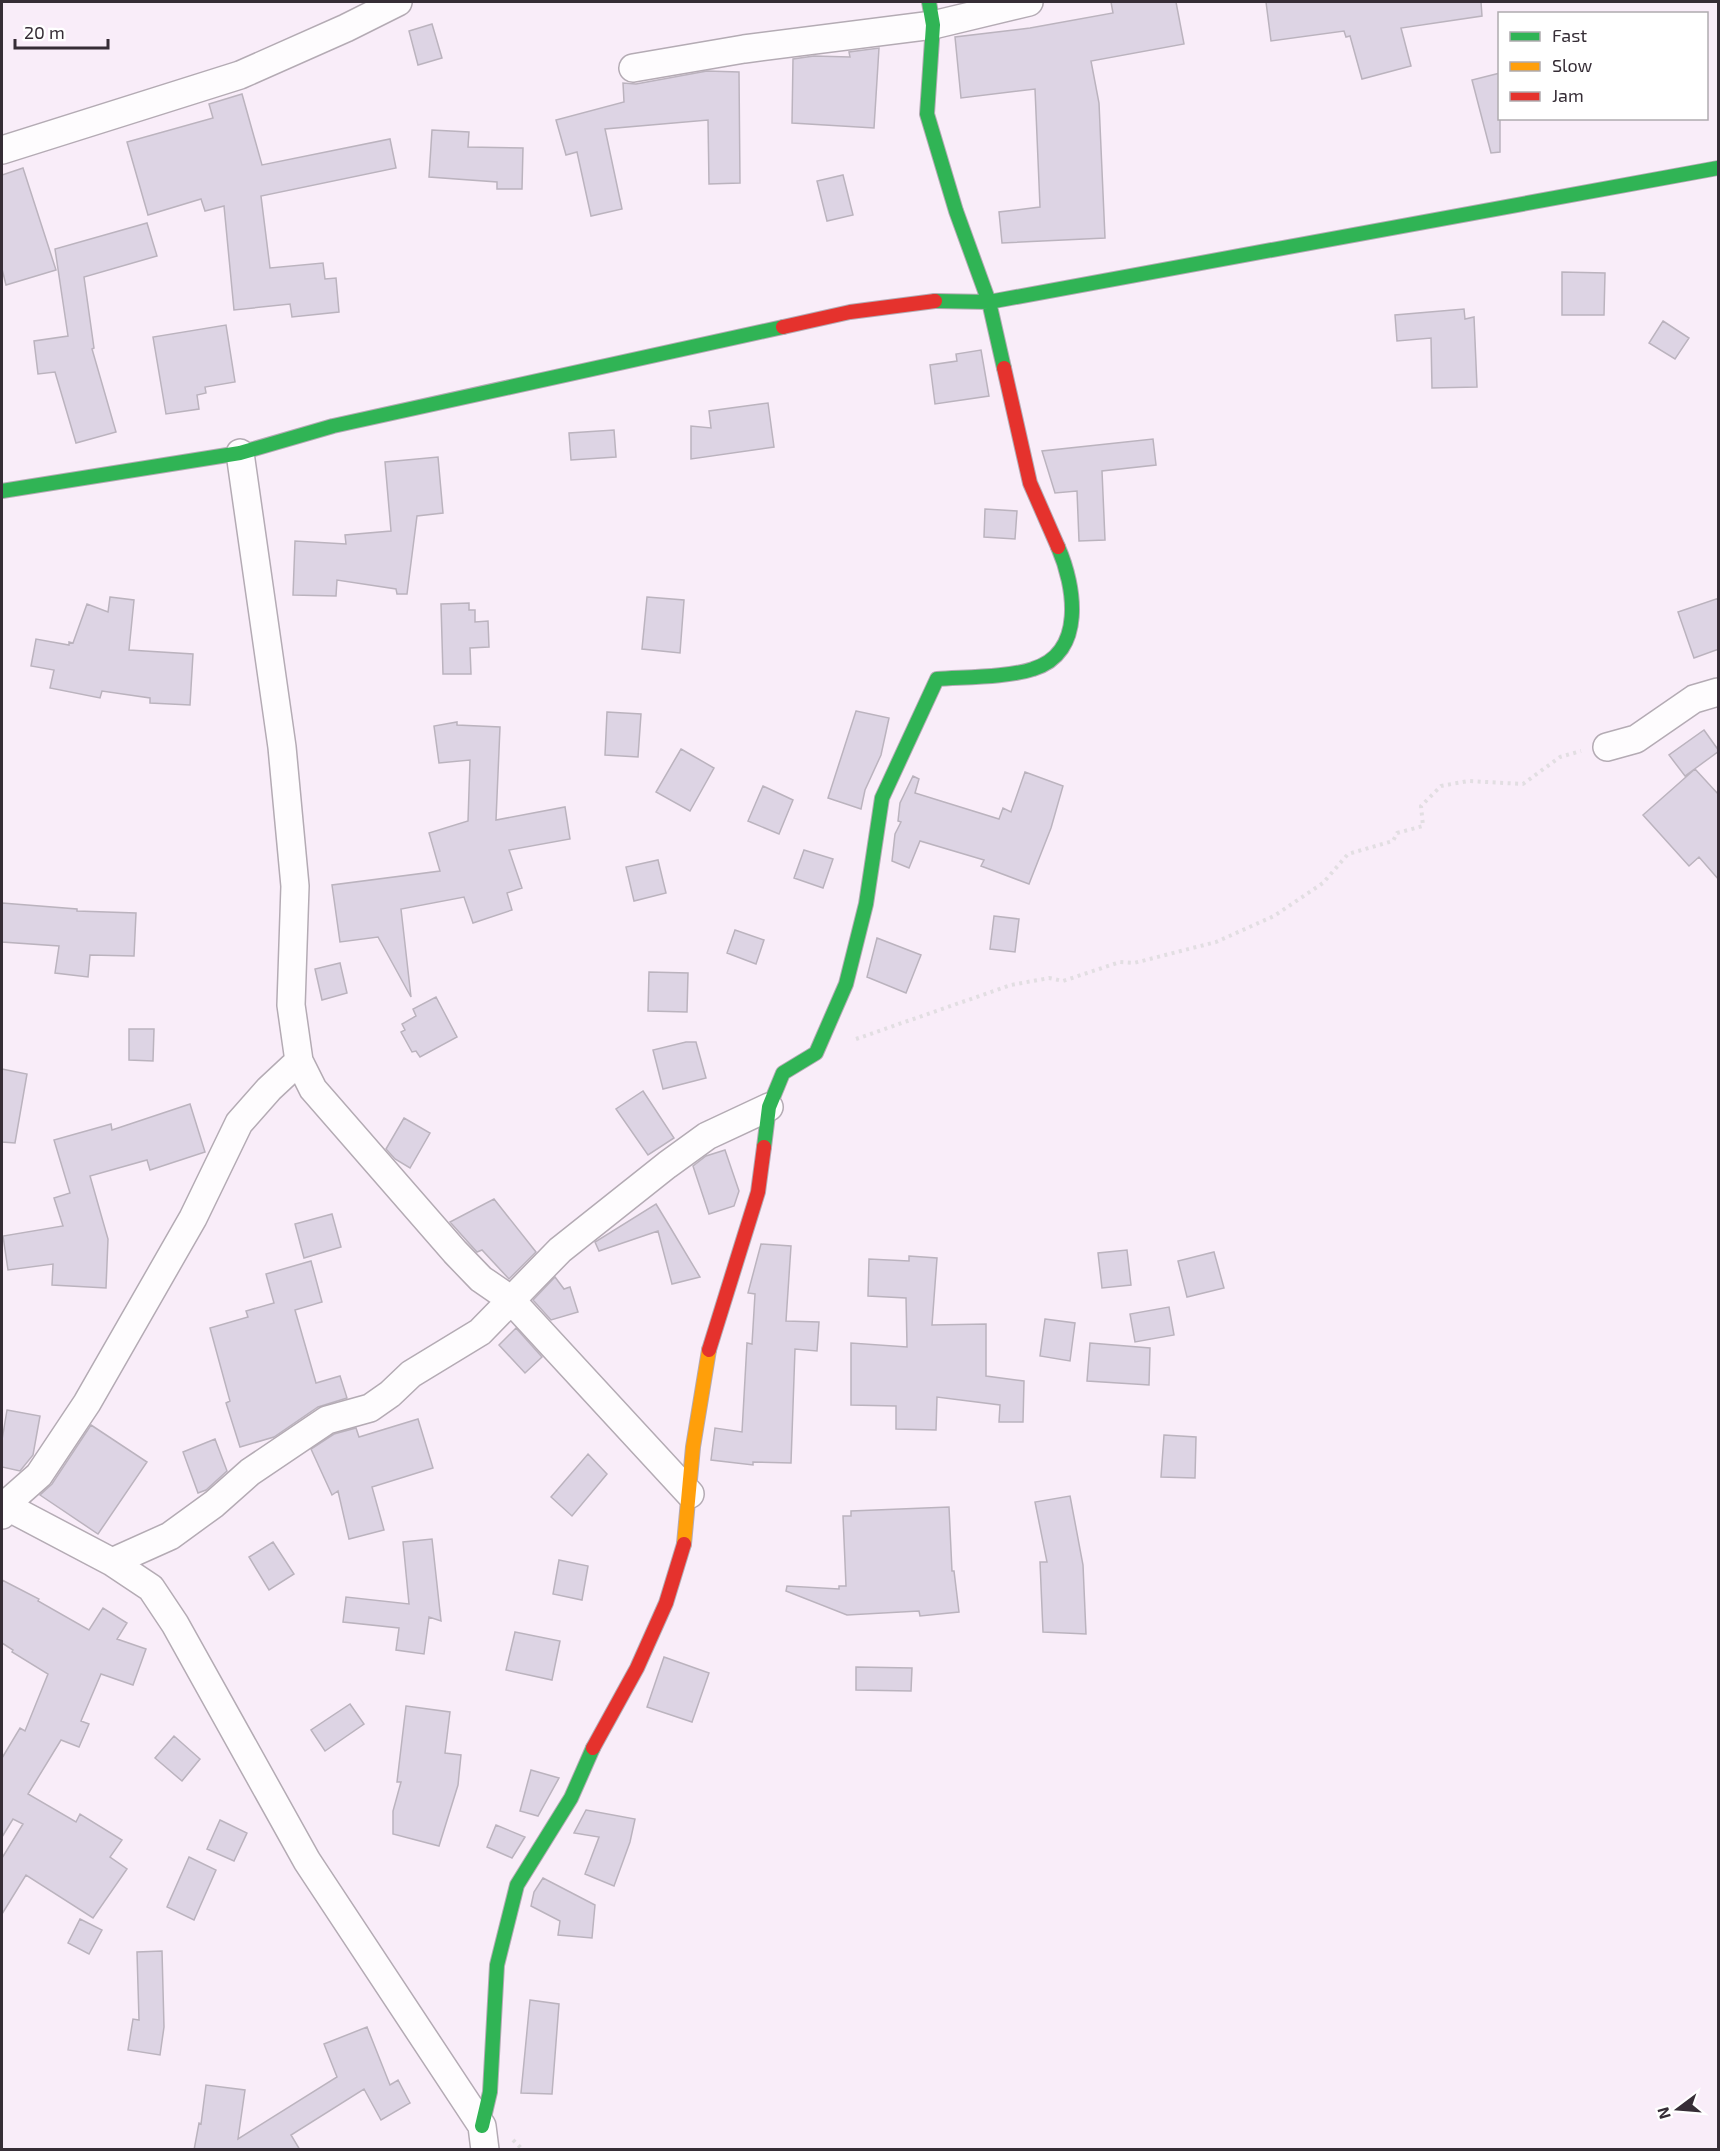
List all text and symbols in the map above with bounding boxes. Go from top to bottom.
scale bar [15,12,108,50]
legend [1498,12,1708,120]
text: 20 m [24,21,65,43]
text: Fast [1552,24,1587,46]
text: Slow [1552,54,1593,76]
text: Jam [1552,84,1584,106]
north arrow [1648,2079,1708,2139]
text: N [1652,2105,1674,2121]

